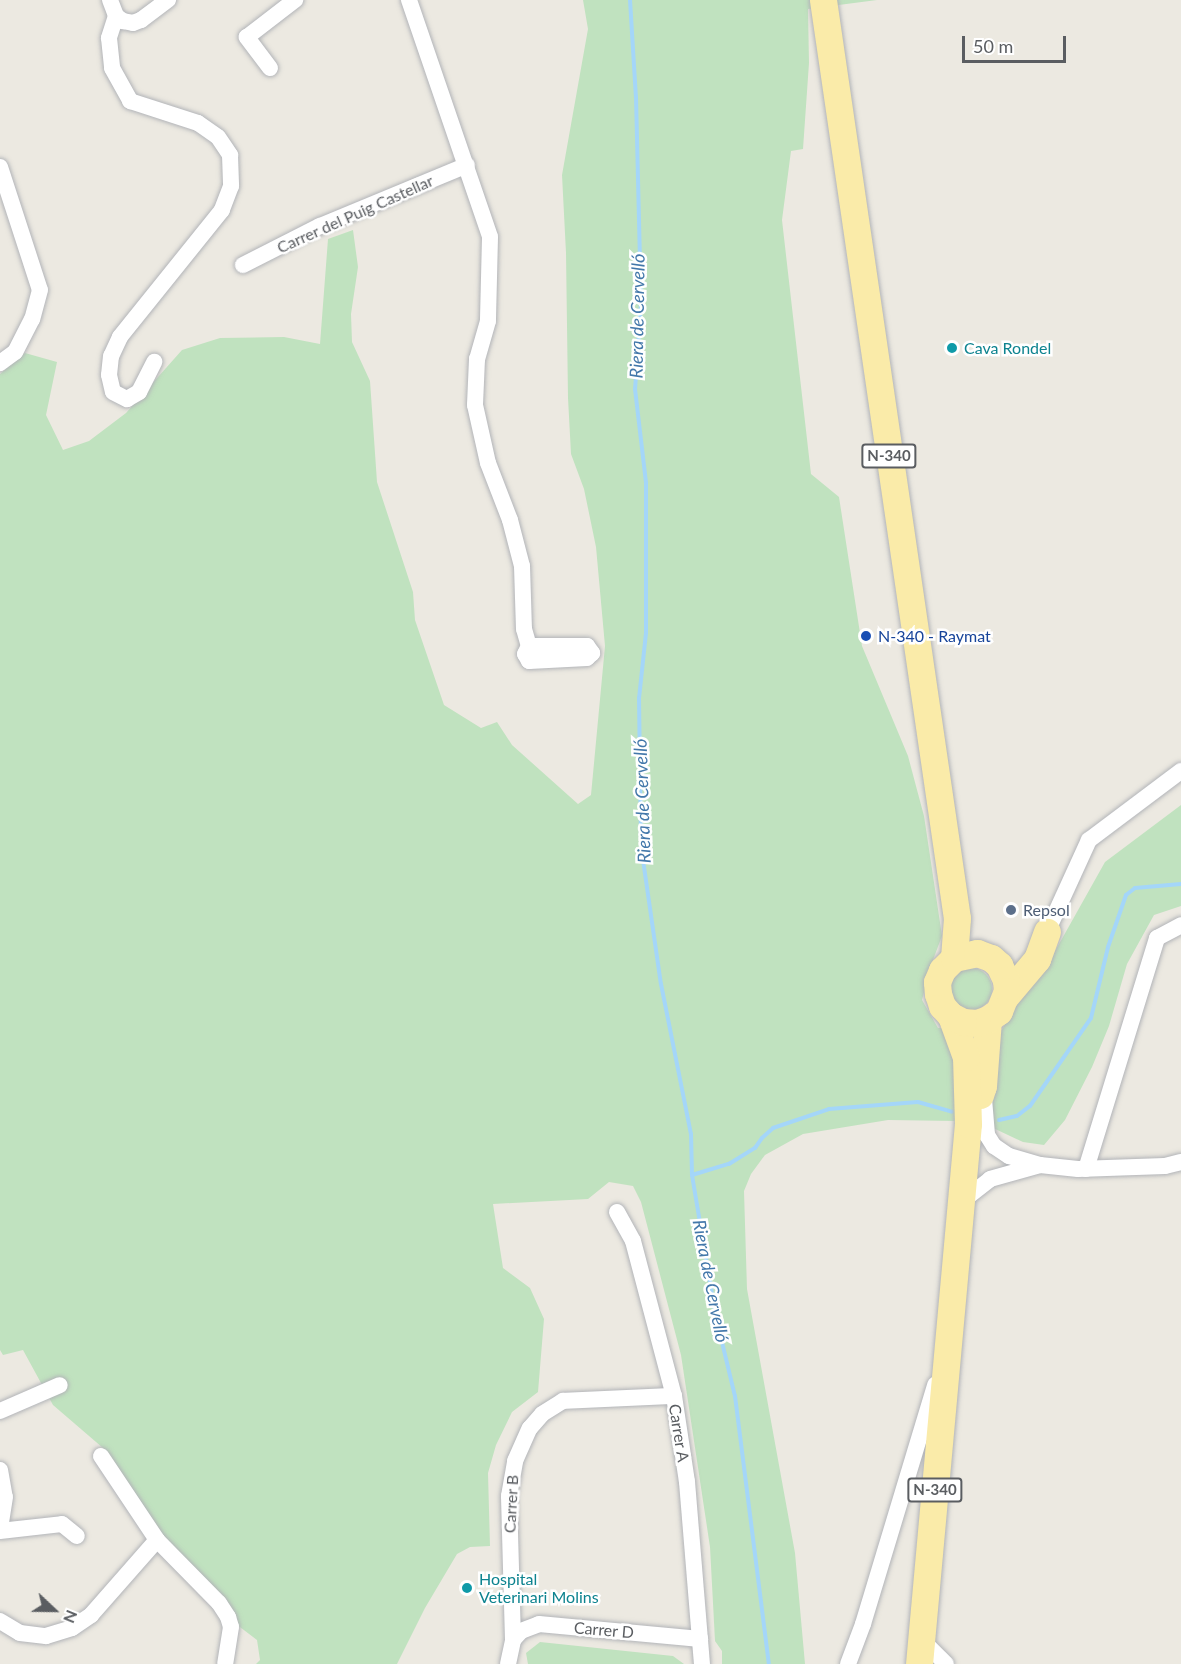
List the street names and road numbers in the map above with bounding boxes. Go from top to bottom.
street label: Carrer del Puig Castellar [274,171,436,257]
road number: N-340 [860,444,918,468]
street label: Carrer A [665,1402,693,1464]
street label: Carrer B [500,1474,522,1534]
road number: N-340 [906,1478,964,1502]
street label: Carrer D [573,1618,635,1642]

